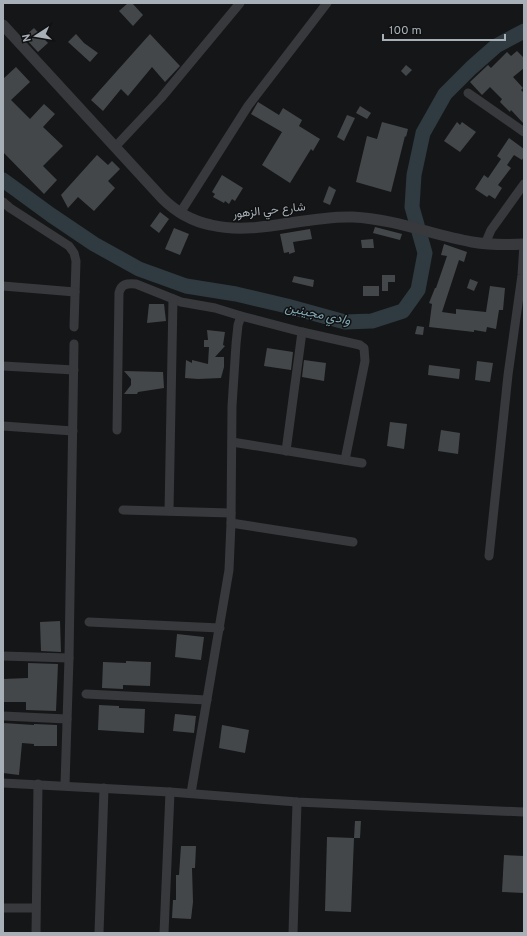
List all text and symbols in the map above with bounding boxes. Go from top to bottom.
north arrow [16,16,56,56]
scale bar [383,16,505,42]
text: 100 m [389,23,422,39]
text: N [20,33,35,43]
street label: شارع حي الزهور [231,199,307,224]
water label: وادي مجينين [283,300,352,331]

